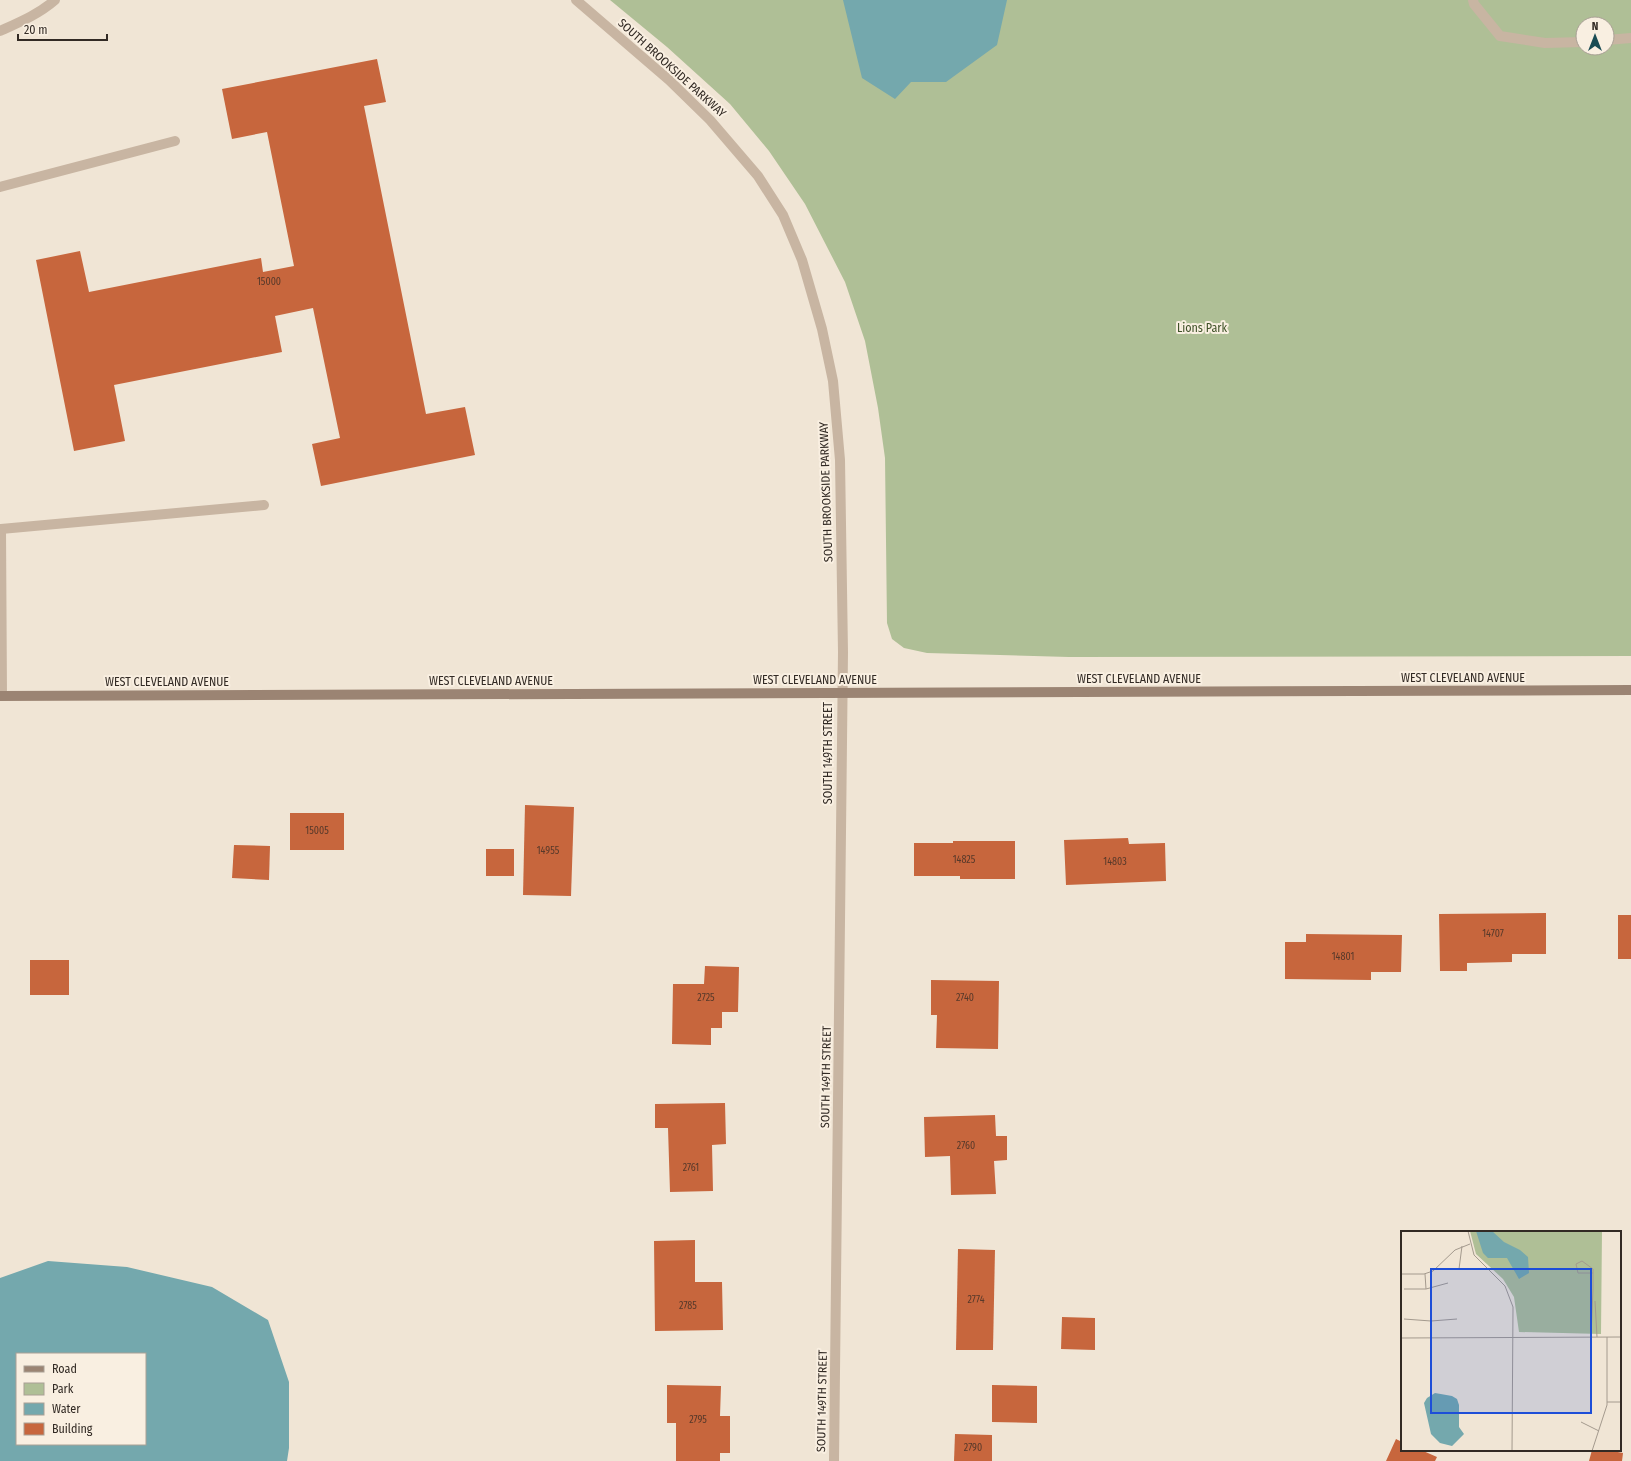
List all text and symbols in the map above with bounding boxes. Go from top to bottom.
scale bar [18,16,107,42]
street label: SOUTH BROOKSIDE PARKWAY [615,16,729,120]
north arrow [1575,16,1615,56]
text: N [1592,20,1598,33]
text: 20 m [24,23,48,37]
house number: 15000 [257,276,281,288]
park label: Lions Park [1177,321,1228,335]
street label: SOUTH BROOKSIDE PARKWAY [817,422,835,562]
street label: WEST CLEVELAND AVENUE [1401,671,1525,685]
street label: WEST CLEVELAND AVENUE [1077,672,1201,686]
street label: WEST CLEVELAND AVENUE [753,673,877,687]
street label: WEST CLEVELAND AVENUE [429,674,553,688]
street label: WEST CLEVELAND AVENUE [105,675,229,689]
street label: SOUTH 149TH STREET [821,701,835,804]
house number: 15005 [305,825,329,837]
house number: 14955 [537,845,560,857]
house number: 14825 [953,854,976,866]
house number: 14803 [1103,856,1127,868]
house number: 14707 [1482,928,1504,940]
house number: 14801 [1332,951,1354,963]
house number: 2725 [697,992,715,1004]
house number: 2740 [956,992,974,1004]
street label: SOUTH 149TH STREET [818,1025,834,1128]
house number: 2760 [957,1140,975,1152]
house number: 2761 [683,1162,699,1174]
inset map [1401,1231,1621,1451]
house number: 2774 [968,1294,985,1306]
house number: 2785 [679,1300,697,1312]
street label: SOUTH 149TH STREET [814,1349,830,1452]
legend [16,1353,146,1445]
text: Road [52,1362,77,1376]
text: Park [52,1382,74,1396]
text: Water [52,1402,81,1416]
house number: 2795 [689,1414,707,1426]
text: Building [52,1422,93,1436]
house number: 2790 [964,1442,982,1454]

